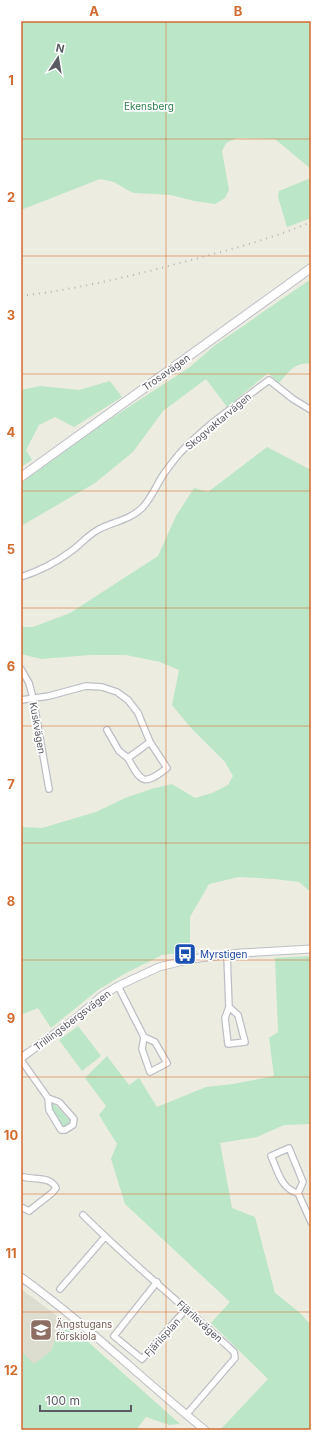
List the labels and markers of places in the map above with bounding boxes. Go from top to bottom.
bus stop icon: Myrstigen [172,941,198,967]
place label: Myrstigen [200,948,247,960]
school or university icon: Ängstugans förskiola [28,1317,54,1343]
place label: Ängstugans förskiola [56,1318,112,1342]

